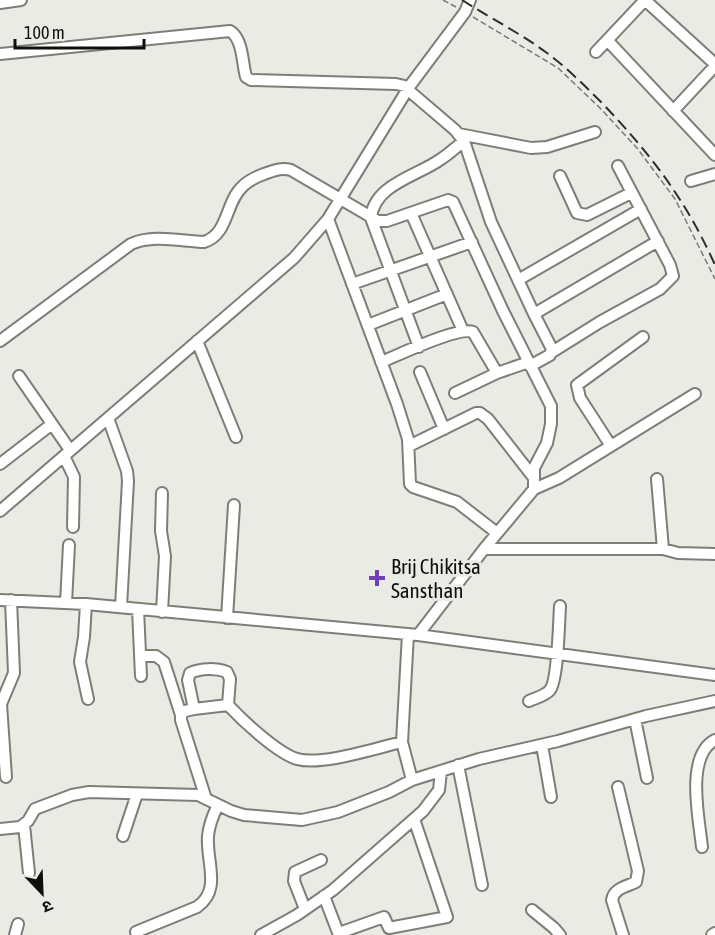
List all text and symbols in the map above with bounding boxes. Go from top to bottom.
scale bar [15,12,144,50]
text: 100 m [24,22,65,43]
place label: Brij Chikitsa Sansthan [391,554,481,602]
marker: Brij Chikitsa Sansthan [368,569,386,587]
north arrow [12,863,72,923]
text: उ [39,897,56,917]

